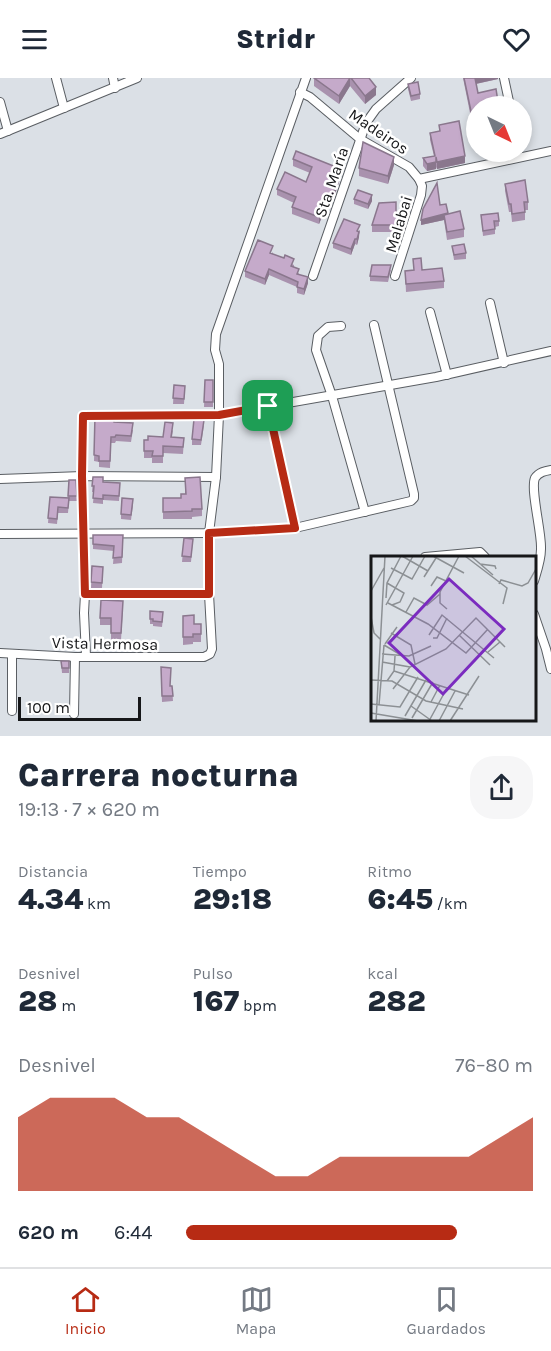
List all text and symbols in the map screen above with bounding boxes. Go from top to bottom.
icon: menu [18,23,51,56]
text: Stridr [236,23,315,55]
icon: heart [500,23,533,56]
north arrow [466,96,532,162]
map controls [466,96,532,162]
street label: Madeiros [345,105,412,158]
street label: Sta. María [311,145,352,220]
street label: Malabai [381,193,416,255]
pin [242,380,293,431]
icon: arrive [251,389,284,422]
inset map [371,556,536,721]
street label: Vista Hermosa [52,633,158,654]
scale bar [18,694,141,722]
text: 100 m [27,698,70,717]
text: Carrera nocturna [18,756,299,794]
button: share [470,756,533,819]
text: 19:13 · 7 × 620 m [18,798,160,821]
text: Distancia [18,862,88,881]
text: Tiempo [193,862,247,881]
text: Ritmo [367,862,412,881]
text: 4.34 [18,881,83,917]
text: 29:18 [193,881,272,917]
text: 6:45 [367,881,433,917]
text: km [83,894,111,913]
text: /km [433,894,468,913]
text: Desnivel [18,964,80,983]
text: Pulso [193,964,233,983]
text: kcal [367,964,398,983]
text: 28 [18,983,57,1019]
text: 167 [193,983,239,1019]
text: 282 [367,983,426,1019]
text: m [57,996,76,1015]
text: bpm [239,996,277,1015]
text: Desnivel [18,1054,96,1077]
text: 76–80 m [455,1054,533,1077]
text: 620 m [18,1221,79,1244]
text: 6:44 [114,1221,152,1244]
tab: Inicio [65,1283,106,1338]
tab: Mapa [236,1283,276,1338]
tab: Guardados [406,1283,486,1338]

